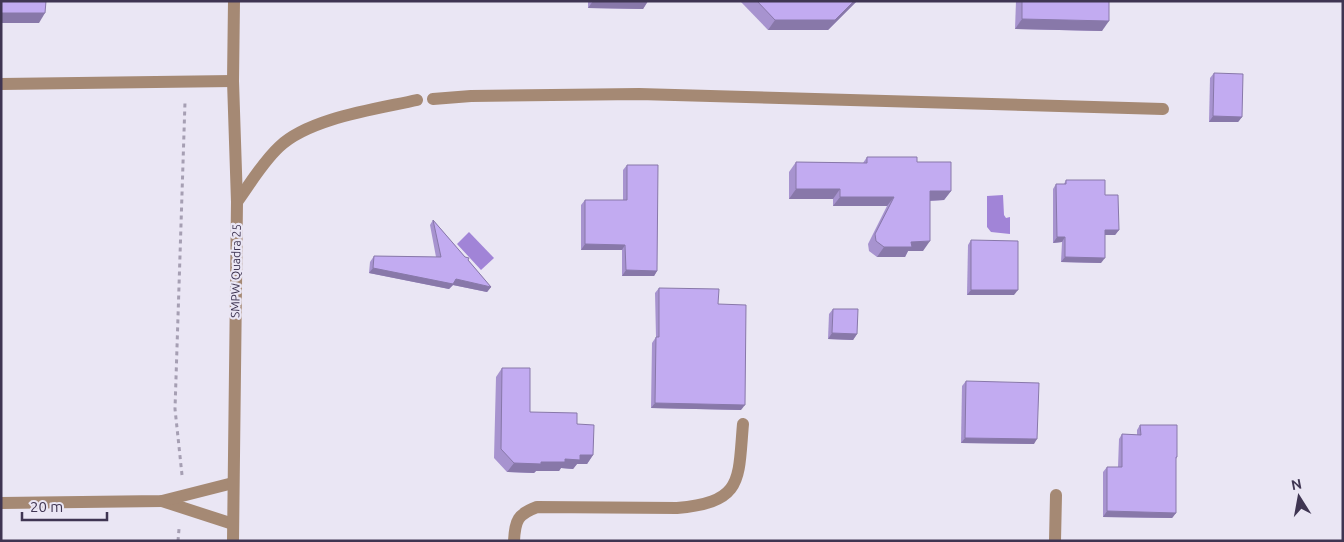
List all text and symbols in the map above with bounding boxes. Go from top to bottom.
street label: SMPW Quadra 25 [228,224,243,318]
north arrow [1274,472,1324,522]
text: N [1290,475,1303,493]
scale bar [22,490,108,522]
text: 20 m [30,498,63,515]

